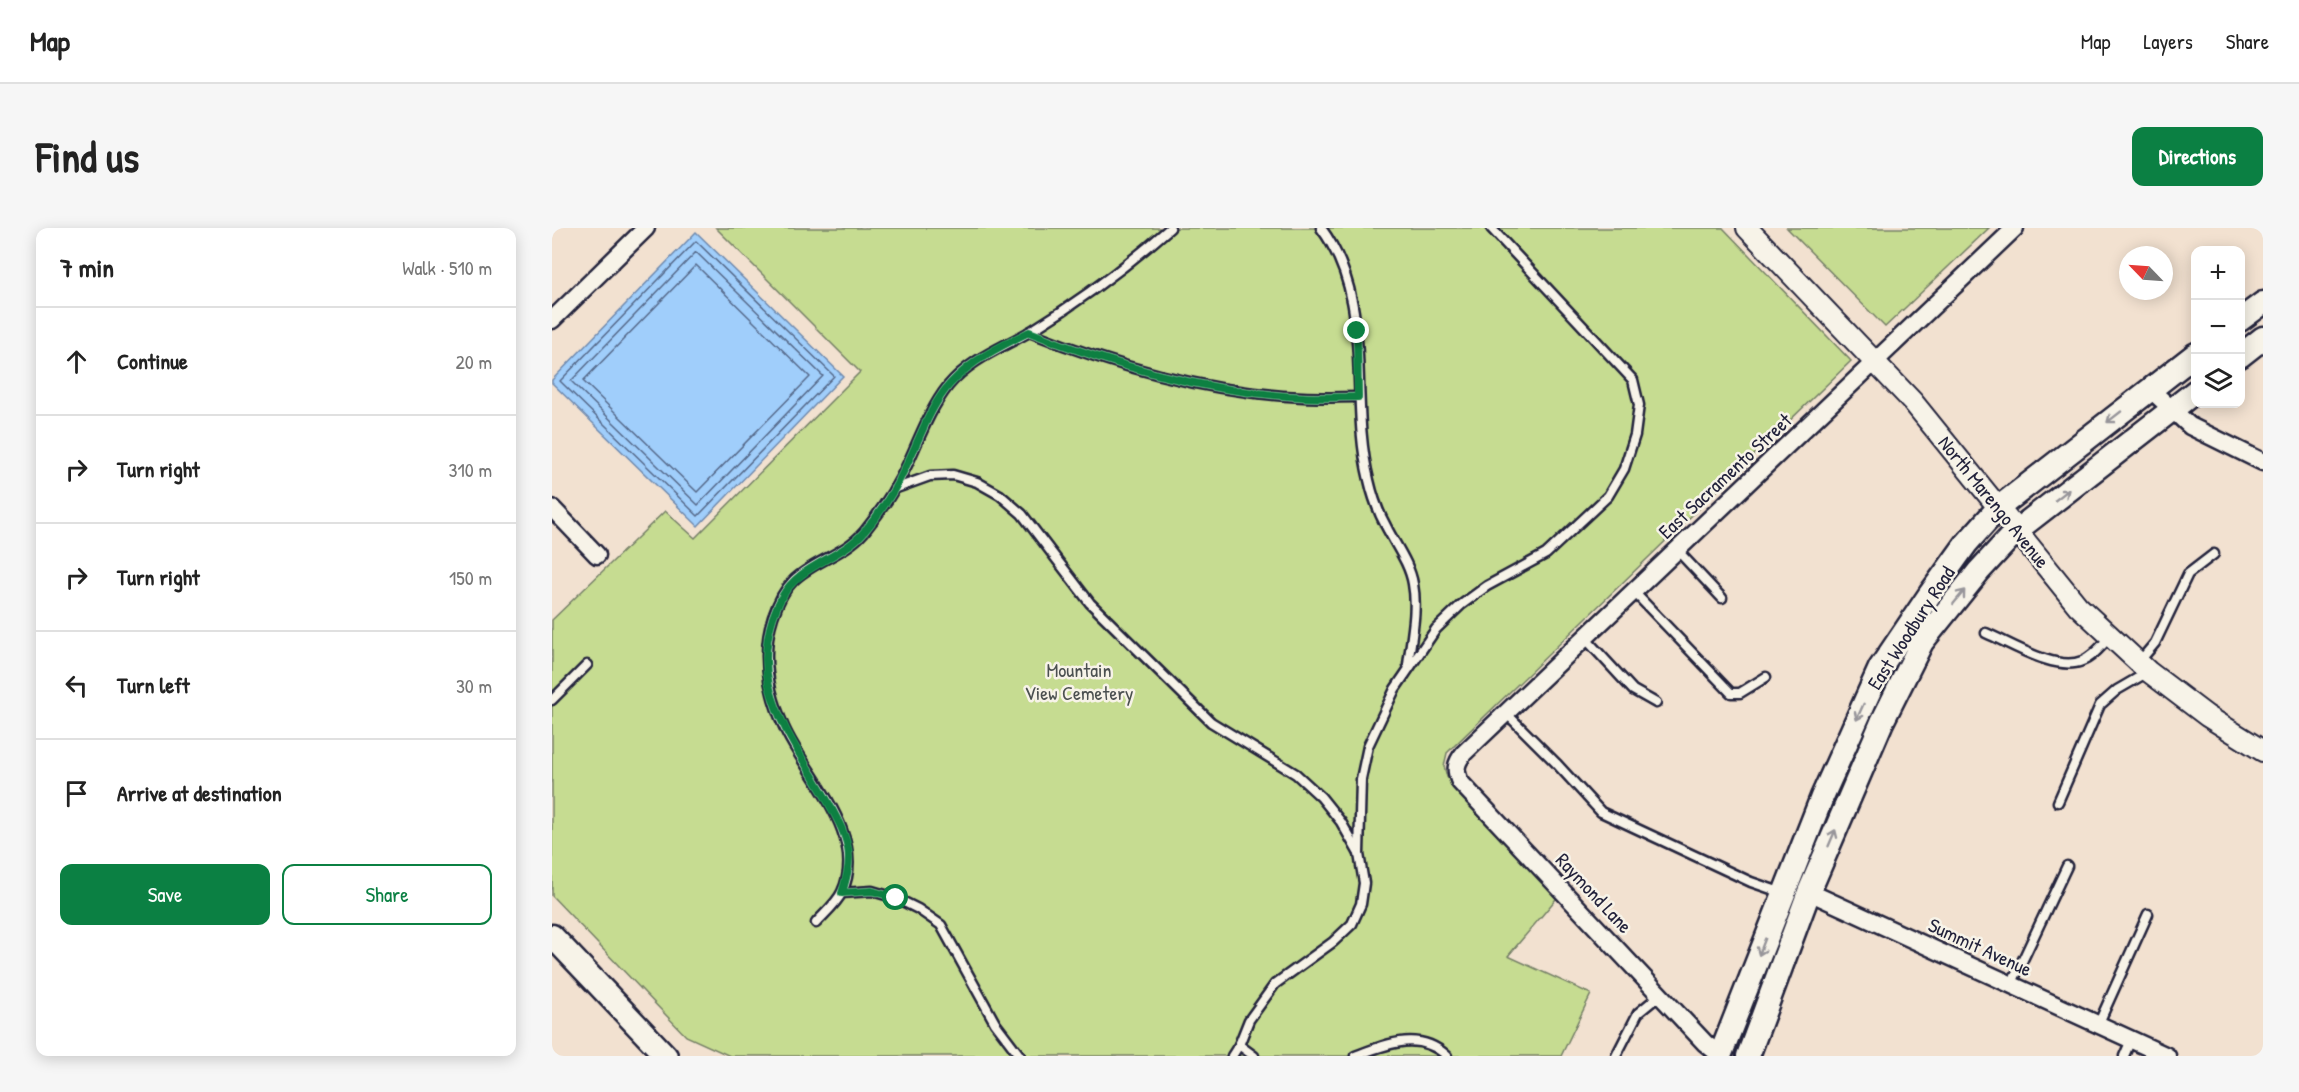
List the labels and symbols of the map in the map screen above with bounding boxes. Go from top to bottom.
north arrow [2119,246,2173,300]
route end [1343,317,1369,343]
street label: East Sacramento Street [1652,406,1798,544]
one-way arrow [2107,410,2123,423]
street label: North Marengo Avenue [1933,430,2056,574]
one-way arrow [2054,488,2070,501]
street label: East Woodbury Road [1861,561,1961,695]
one-way arrow [1952,589,1965,605]
park label: Mountain View Cemetery [1024,656,1134,706]
one-way arrow [1854,703,1866,721]
one-way arrow [1827,829,1838,848]
street label: Raymond Lane [1550,847,1639,939]
route start [882,884,908,910]
street label: Summit Avenue [1924,911,2036,982]
one-way arrow [1756,938,1767,956]

